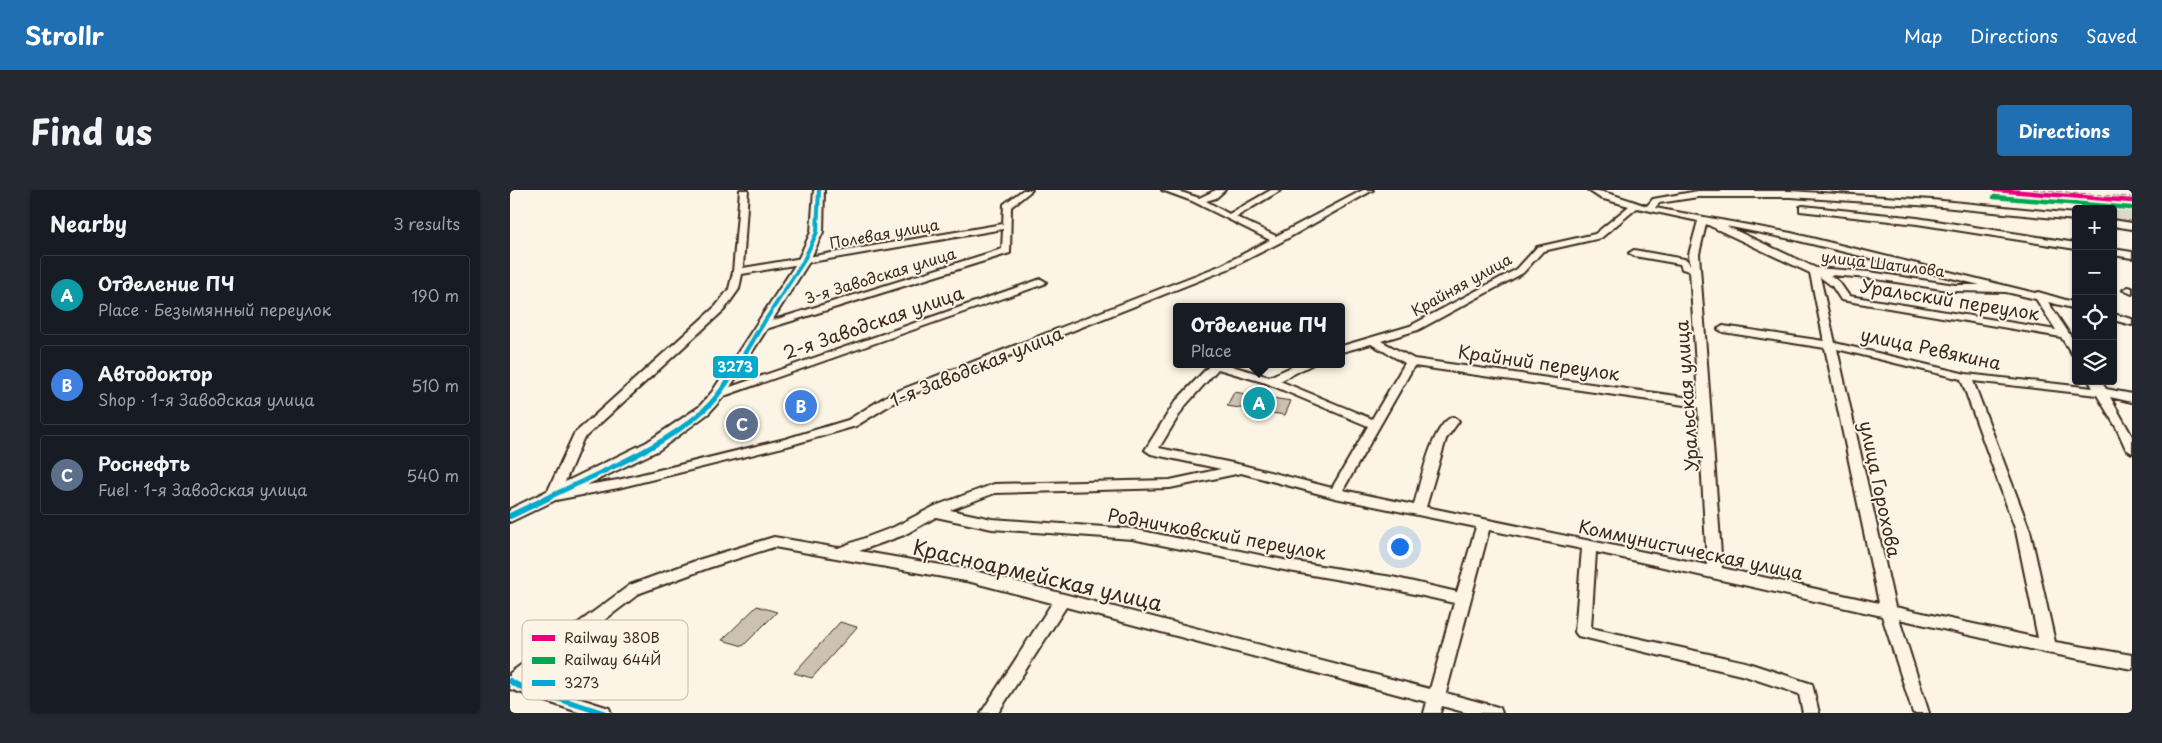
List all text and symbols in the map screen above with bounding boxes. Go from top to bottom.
text: Strollr [25,17,104,53]
text: Map [1904,22,1942,49]
text: Directions [1970,22,2058,49]
text: Saved [2086,22,2137,49]
text: Find us [30,104,152,157]
button: Directions [1997,105,2132,156]
map controls [2072,205,2117,385]
button: + [2072,205,2117,250]
text: Nearby [50,207,127,239]
text: 3 results [393,211,460,235]
street label: Полевая улица [827,212,941,254]
street label: 3-я Заводская улица [802,241,959,309]
street label: улица Шатилова [1820,244,1947,282]
street label: Крайняя улица [1407,247,1516,321]
button: − [2072,250,2117,295]
text: Отделение ПЧ [98,269,235,297]
street label: Уральский переулок [1858,272,2042,327]
street label: 2-я Заводская улица [779,278,967,366]
text: A [61,283,73,307]
text: 190 m [411,283,459,307]
button: locate [2072,295,2117,340]
text: Place · Безымянный переулок [98,297,331,321]
popup [1173,303,1345,368]
text: Отделение ПЧ [1191,310,1327,338]
street label: 1-я Заводская улица [885,319,1067,413]
street label: Уральская улица [1667,319,1705,472]
street label: улица Ревякина [1858,320,2004,376]
street label: Крайний переулок [1456,337,1622,387]
text: Place [1191,338,1232,362]
button: layers [2072,340,2117,385]
line badge: 3273 [712,355,759,379]
text: 3273 [717,356,753,377]
text: Автодоктор [98,359,213,387]
text: B [62,373,72,397]
text: 510 m [411,373,459,397]
pin: A [1243,384,1275,422]
text: Shop · 1-я Заводская улица [98,387,315,411]
pin: B [785,387,817,425]
pin: C [726,405,758,443]
street label: улица Горохова [1853,418,1909,561]
text: Роснефть [98,449,190,477]
text: C [61,463,73,487]
text: 540 m [406,463,459,487]
text: Fuel · 1-я Заводская улица [98,477,307,501]
street label: Родничковский переулок [1106,500,1329,566]
street label: Коммунистическая улица [1576,512,1806,586]
street label: Красноармейская улица [910,530,1167,618]
your location [1387,534,1413,560]
legend [522,620,688,700]
text: Railway 380В [564,627,660,648]
text: Railway 644Й [564,649,661,670]
text: 3273 [564,672,599,693]

